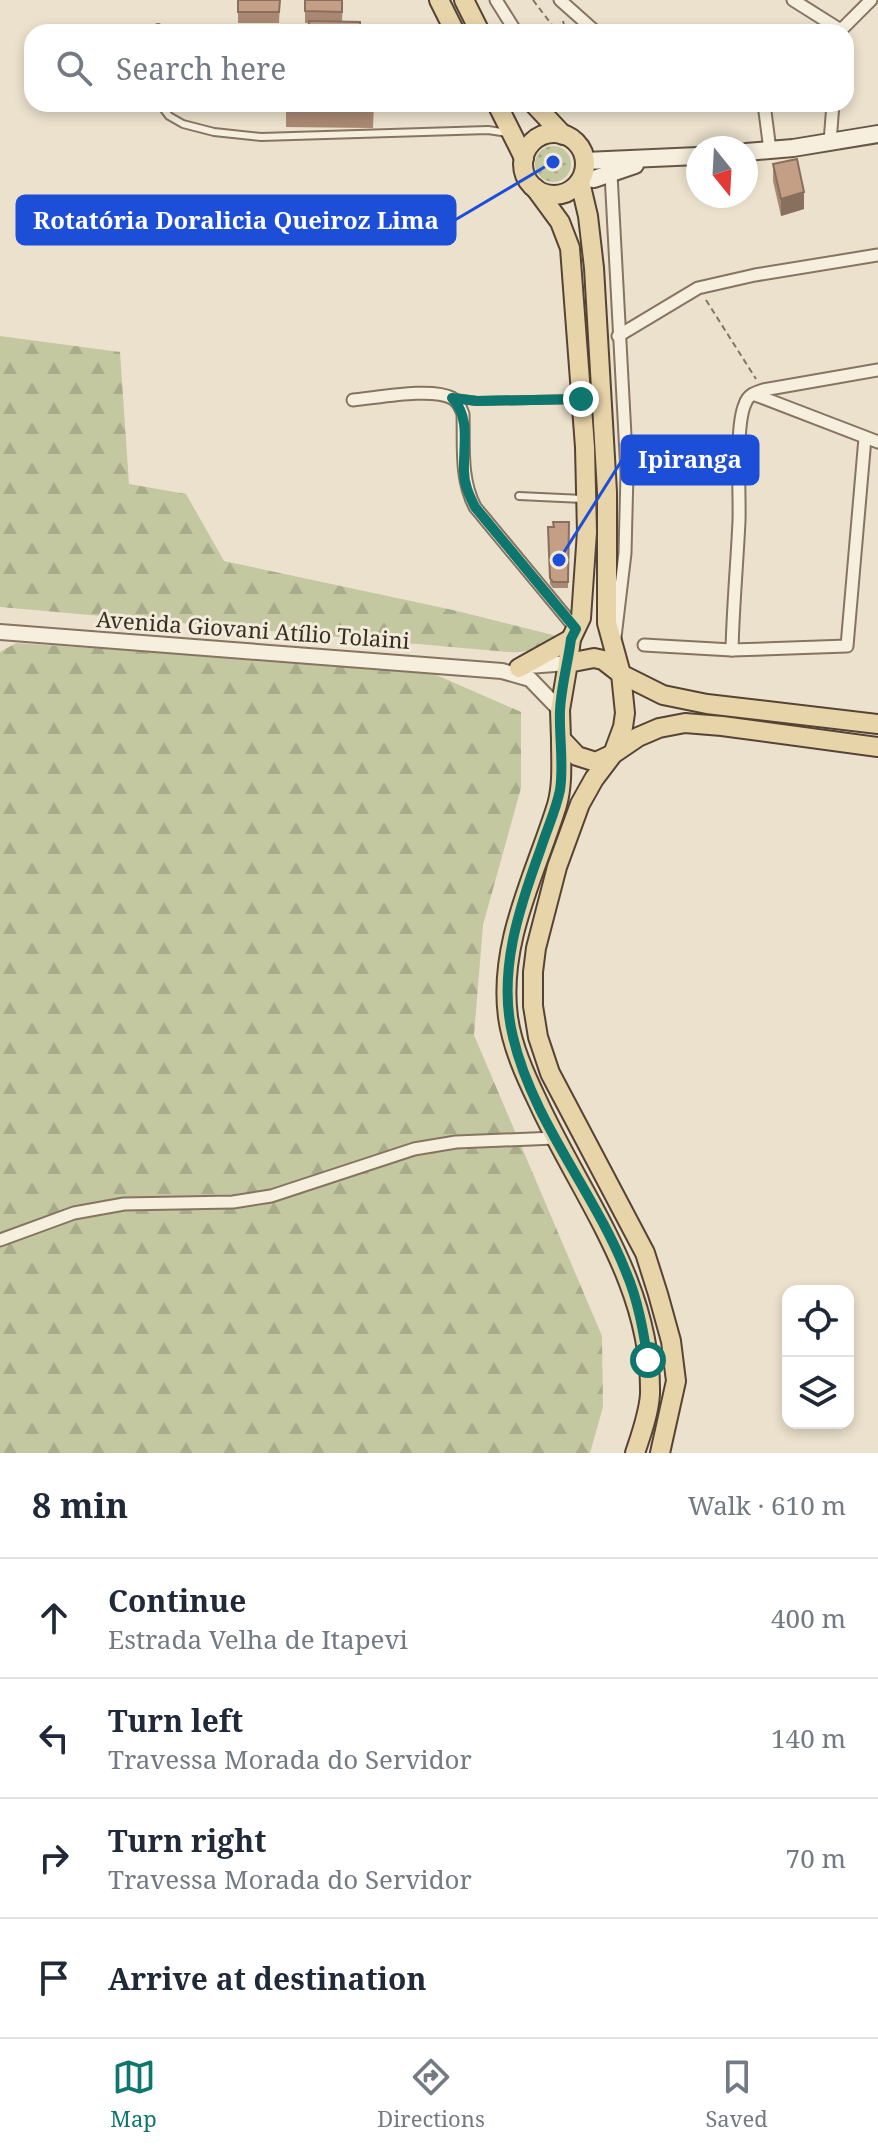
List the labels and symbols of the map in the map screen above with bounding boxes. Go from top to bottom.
north arrow [686,136,758,208]
callout: Rotatória Doralicia Queiroz Lima [17,196,455,244]
text: Rotatória Doralicia Queiroz Lima [33,203,439,236]
route end [563,381,599,417]
callout: Ipiranga [622,436,758,484]
text: Ipiranga [638,442,742,475]
street label: Avenida Giovani Atílio Tolaini [95,603,411,655]
route start [630,1342,666,1378]

